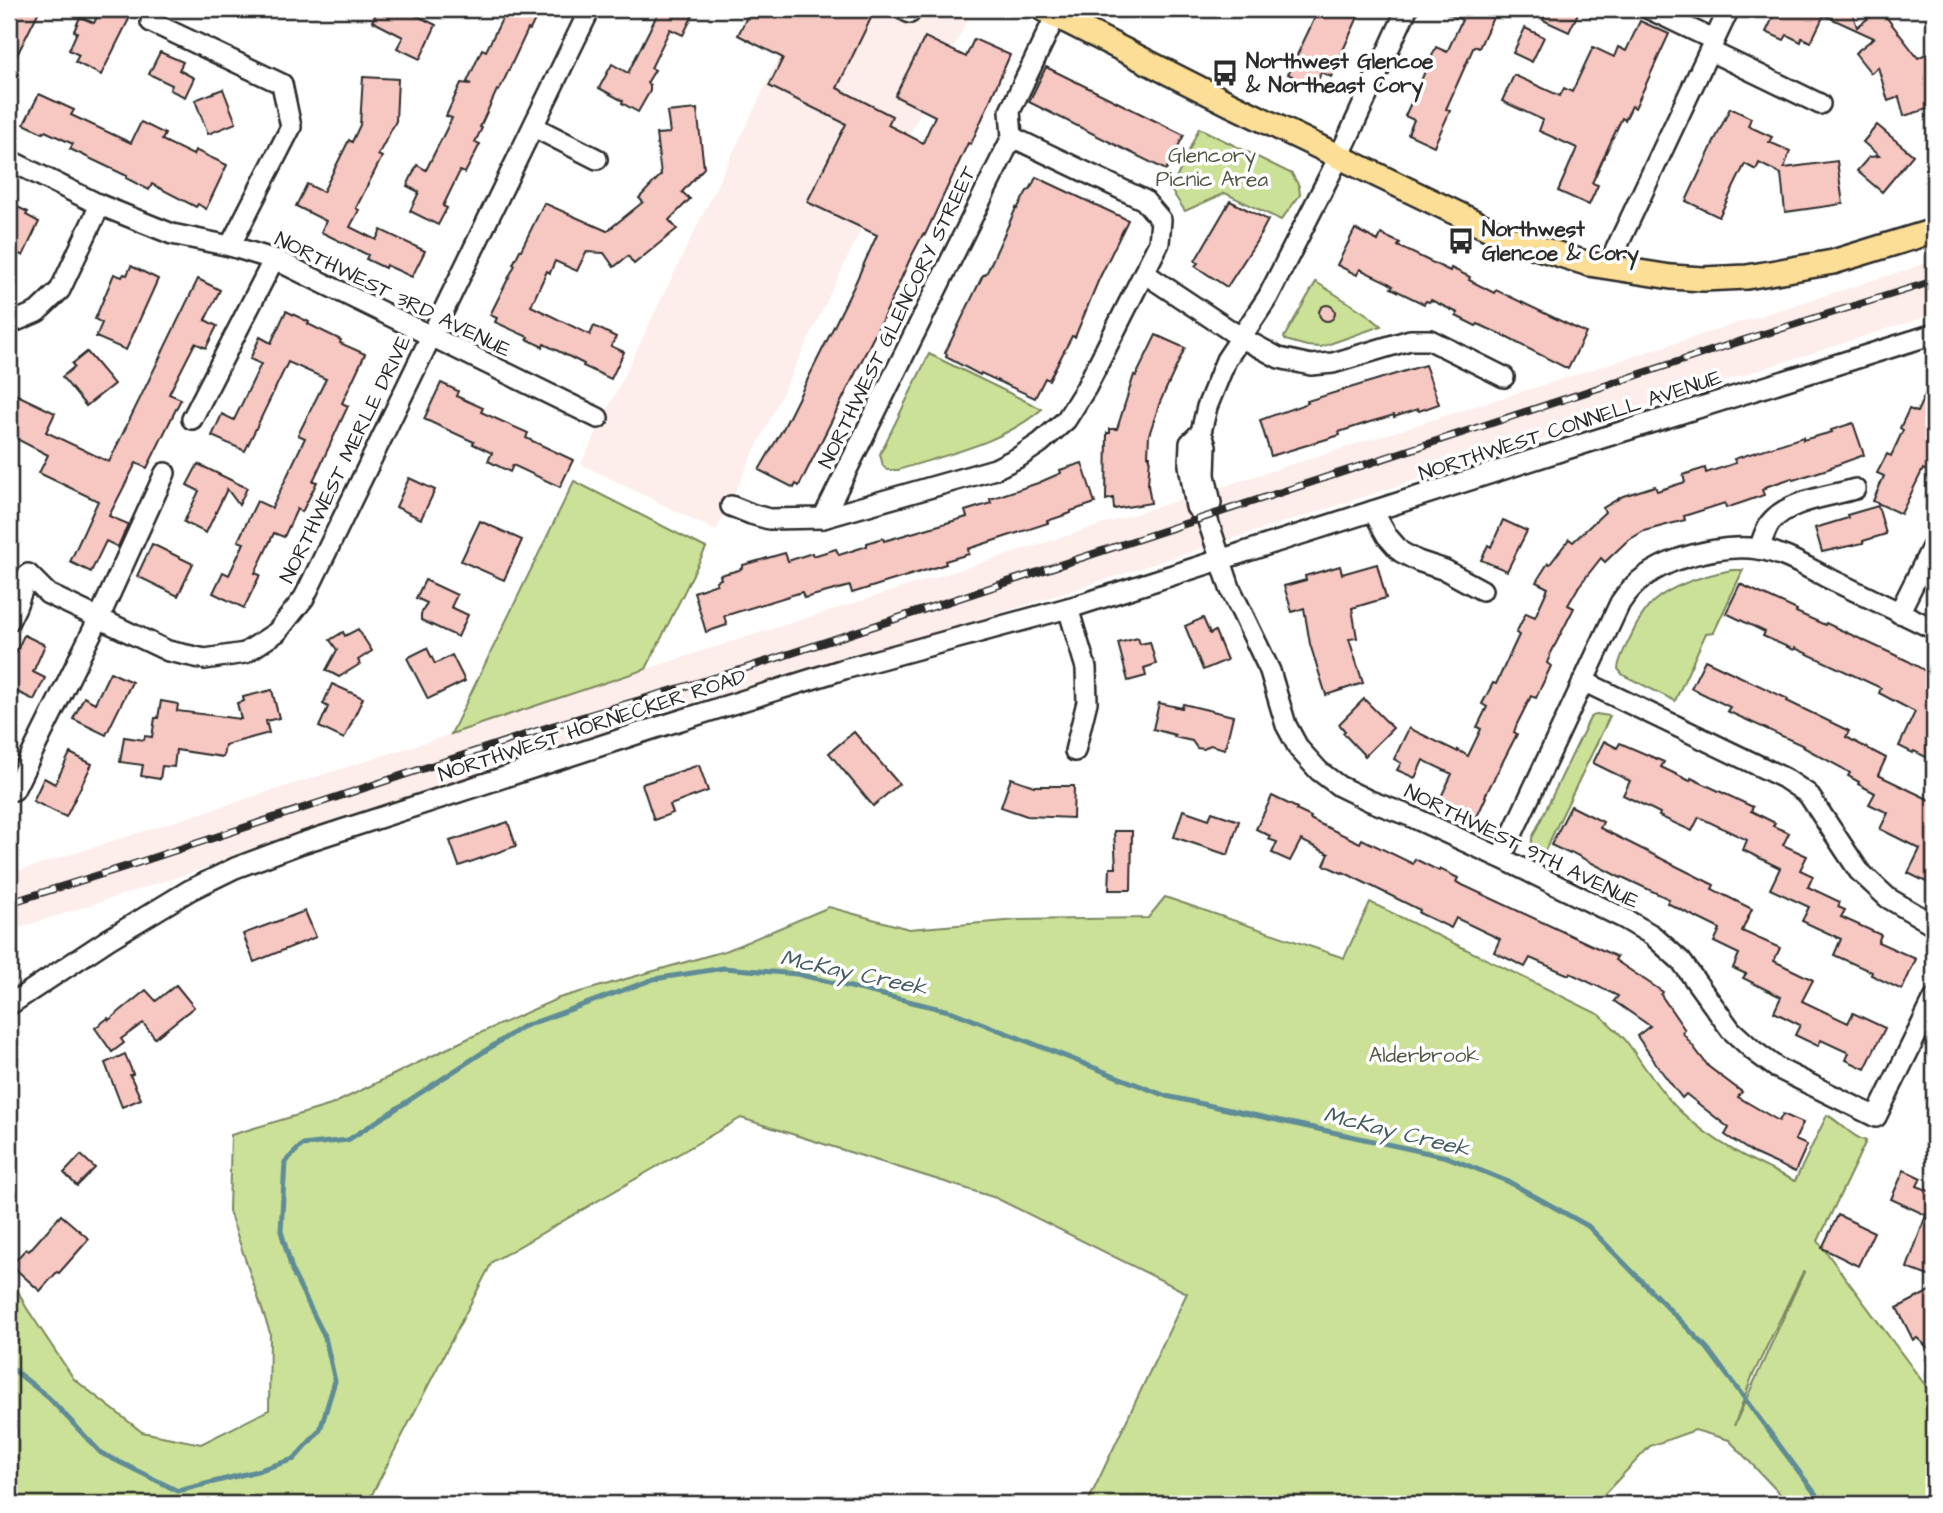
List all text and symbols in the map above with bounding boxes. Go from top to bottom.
place label: Northwest Glencoe & Northeast Cory [1245,47,1434,103]
bus stop icon: Northwest Glencoe & Northeast Cory [1210,58,1240,88]
park label: Glencory Picnic Area [1156,141,1268,194]
street label: NORTHWEST GLENCORY STREET [811,160,984,473]
place label: Northwest Glencoe & Cory [1482,215,1639,271]
street label: NORTHWEST 3RD AVENUE [270,225,516,365]
bus stop icon: Northwest Glencoe & Cory [1446,226,1476,256]
street label: NORTHWEST MERLE DRIVE [273,330,418,588]
street label: NORTHWEST CONNELL AVENUE [1415,363,1726,488]
street label: NORTHWEST HORNECKER ROAD [435,662,750,789]
street label: NORTHWEST 9TH AVENUE [1400,777,1644,916]
water label: McKay Creek [777,942,931,1005]
park label: Alderbrook [1369,1041,1479,1070]
water label: McKay Creek [1320,1098,1474,1167]

